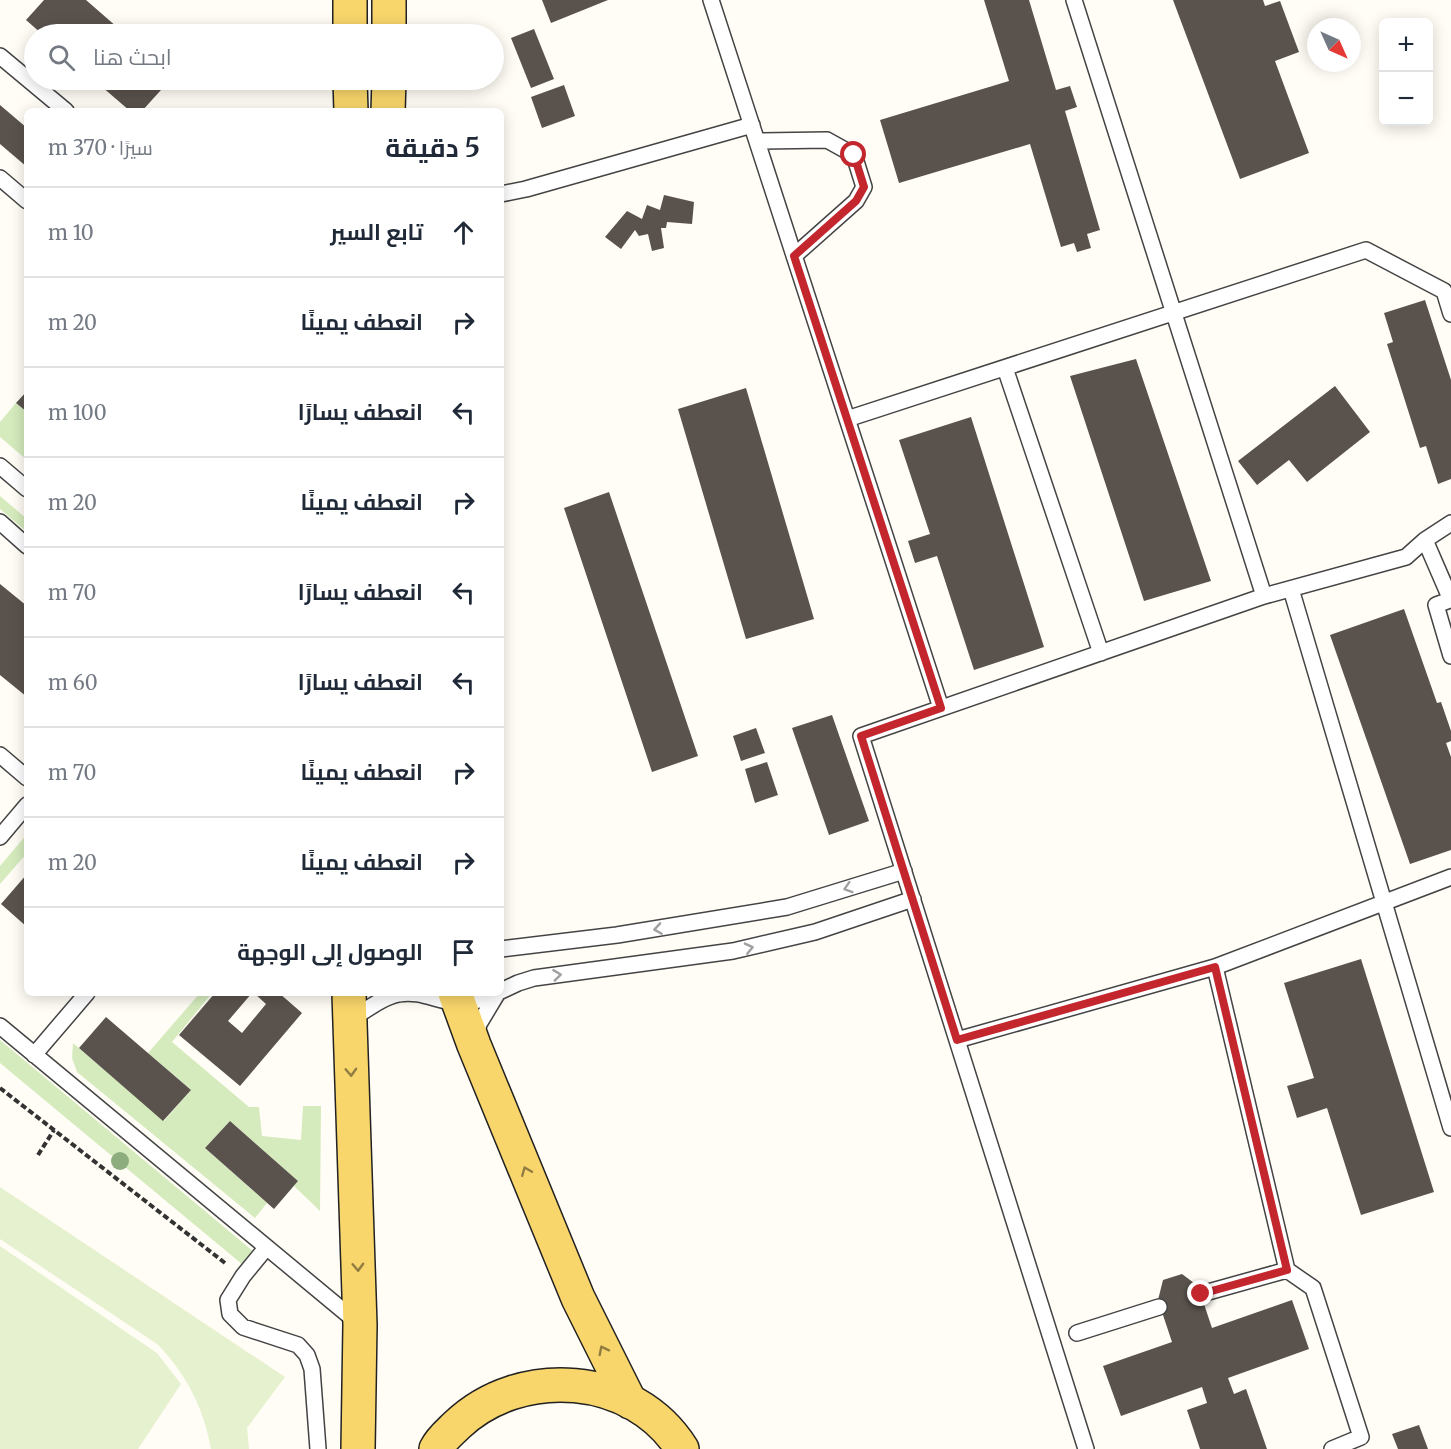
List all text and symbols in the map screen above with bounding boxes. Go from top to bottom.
north arrow [1307,18,1361,72]
map controls [1379,18,1433,126]
button: + [1379,18,1433,72]
search box [24,24,504,90]
icon: search [45,41,78,74]
text: ابحث هنا [93,43,172,71]
button: − [1379,72,1433,126]
text: 5 دقيقة [385,131,480,164]
text: سيرًا · 370 m [48,135,153,160]
route start [840,141,866,167]
icon: ahead [447,216,480,249]
text: تابع السير [330,218,423,246]
text: 10 m [48,220,94,245]
icon: right [447,306,480,339]
text: انعطف يمينًا [301,308,423,336]
text: 20 m [48,310,97,335]
icon: left [447,396,480,429]
text: انعطف يسارًا [298,398,423,426]
text: 100 m [48,400,107,425]
icon: right [447,486,480,519]
text: انعطف يمينًا [301,488,423,516]
text: 20 m [48,490,97,515]
icon: left [447,576,480,609]
text: انعطف يسارًا [298,578,423,606]
text: 70 m [48,580,96,605]
icon: left [447,666,480,699]
text: انعطف يسارًا [298,668,423,696]
text: 60 m [48,670,98,695]
icon: right [447,756,480,789]
text: انعطف يمينًا [301,758,423,786]
text: 70 m [48,760,96,785]
icon: right [447,846,480,879]
text: انعطف يمينًا [301,848,423,876]
text: 20 m [48,850,97,875]
one-way arrow [843,881,854,893]
one-way arrow [653,922,662,934]
icon: arrive [447,936,480,969]
text: الوصول إلى الوجهة [237,938,423,966]
one-way arrow [744,942,754,955]
one-way arrow [552,969,561,982]
one-way arrow [344,1068,357,1077]
one-way arrow [521,1166,533,1177]
one-way arrow [351,1263,364,1272]
route end [1187,1280,1213,1306]
one-way arrow [599,1345,611,1356]

